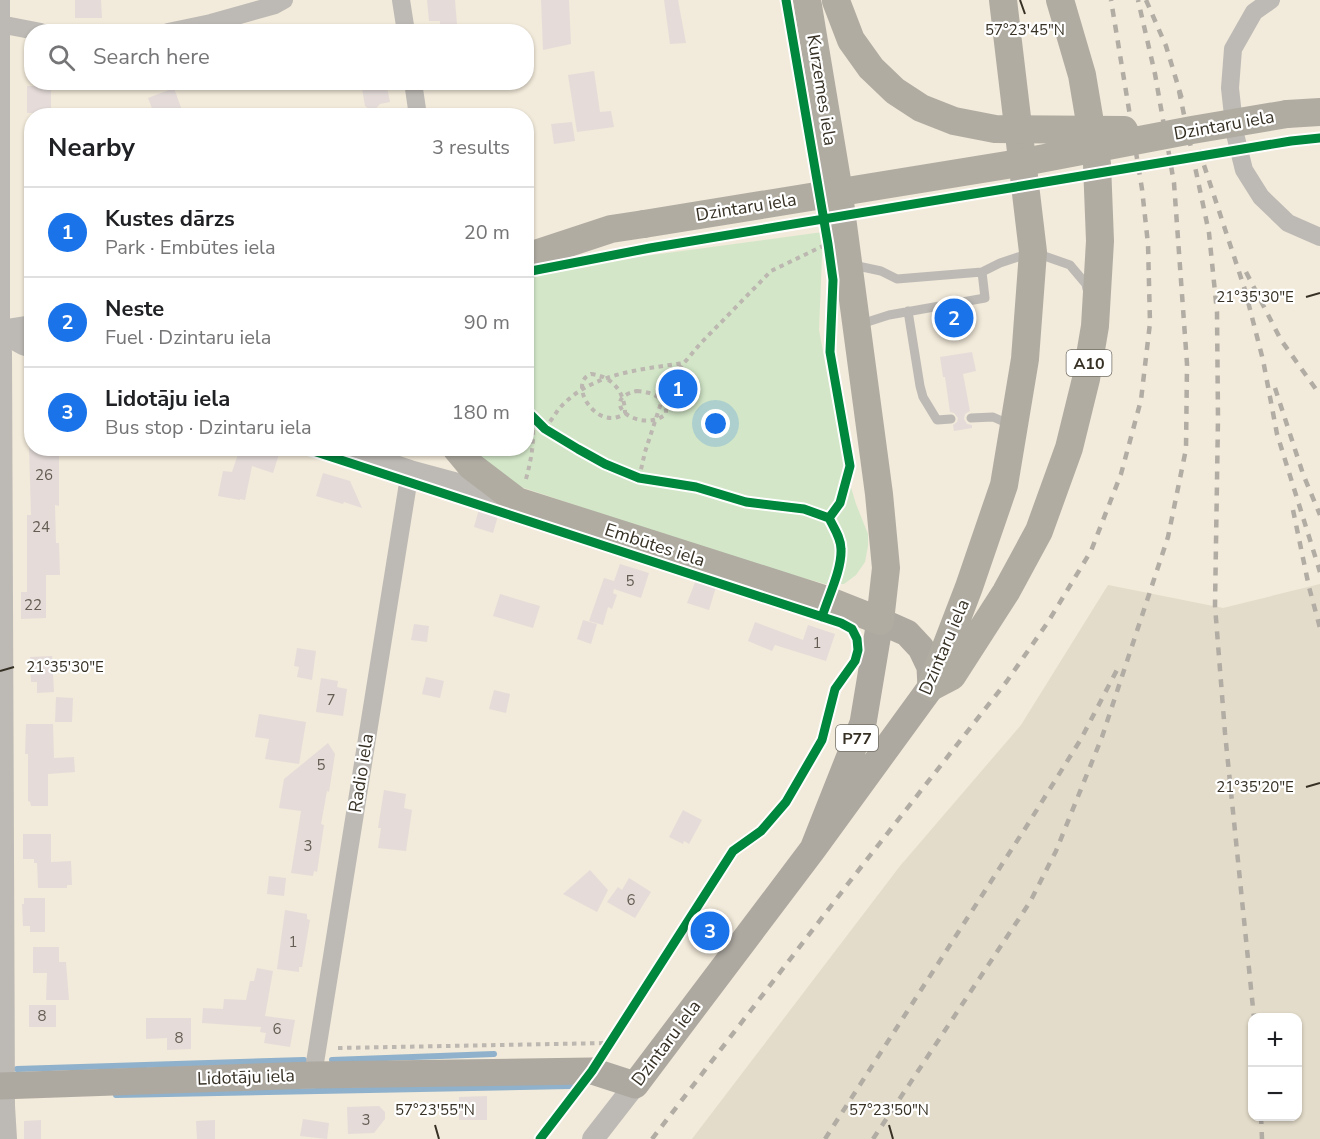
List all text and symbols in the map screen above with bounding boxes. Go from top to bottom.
text: 57°23'45"N [985,20,1065,40]
search box [24,24,534,90]
street label: Kurzemes iela [801,33,843,147]
icon: search [45,41,78,74]
text: Search here [93,42,210,72]
street label: Dzintaru iela [1172,104,1276,146]
text: Nearby [48,130,135,165]
text: 3 results [432,134,510,161]
street label: Dzintaru iela [694,187,798,227]
text: Kustes dārzs [105,204,235,234]
text: 1 [62,219,74,246]
text: 20 m [464,219,510,246]
text: Park · Embūtes iela [105,234,276,261]
text: 21°35'30"E [1216,287,1294,307]
text: Neste [105,294,164,324]
pin: 2 [934,296,974,340]
text: 2 [62,309,74,336]
text: 90 m [464,309,510,336]
text: Fuel · Dzintaru iela [105,324,271,351]
road number: A10 [1066,350,1112,376]
pin: 1 [658,366,698,412]
text: Lidotāju iela [105,384,230,414]
text: 3 [62,399,74,426]
text: 180 m [452,399,510,426]
your location [701,409,730,438]
text: Bus stop · Dzintaru iela [105,414,312,441]
house number: 26 [35,465,53,485]
house number: 24 [32,517,50,537]
street label: Embūtes iela [602,517,708,573]
house number: 5 [625,571,635,591]
house number: 22 [24,595,42,615]
street label: Dzintaru iela [913,595,975,699]
house number: 1 [812,633,822,653]
text: 21°35'30"E [26,657,104,677]
house number: 7 [326,690,336,710]
road number: P77 [836,725,878,751]
street label: Radio iela [343,732,379,814]
house number: 5 [316,755,326,775]
text: 21°35'20"E [1216,777,1294,797]
house number: 3 [303,836,313,856]
house number: 6 [626,890,636,910]
pin: 3 [690,908,730,954]
house number: 1 [288,932,298,952]
street label: Dzintaru iela [626,995,706,1091]
house number: 8 [37,1006,47,1026]
map controls [1248,1013,1302,1121]
button: + [1248,1013,1302,1067]
house number: 6 [272,1019,282,1039]
house number: 8 [174,1028,184,1048]
street label: Lidotāju iela [197,1063,295,1091]
button: − [1248,1067,1302,1121]
text: 57°23'55"N [395,1100,475,1120]
text: 57°23'50"N [849,1100,929,1120]
house number: 3 [361,1110,371,1130]

